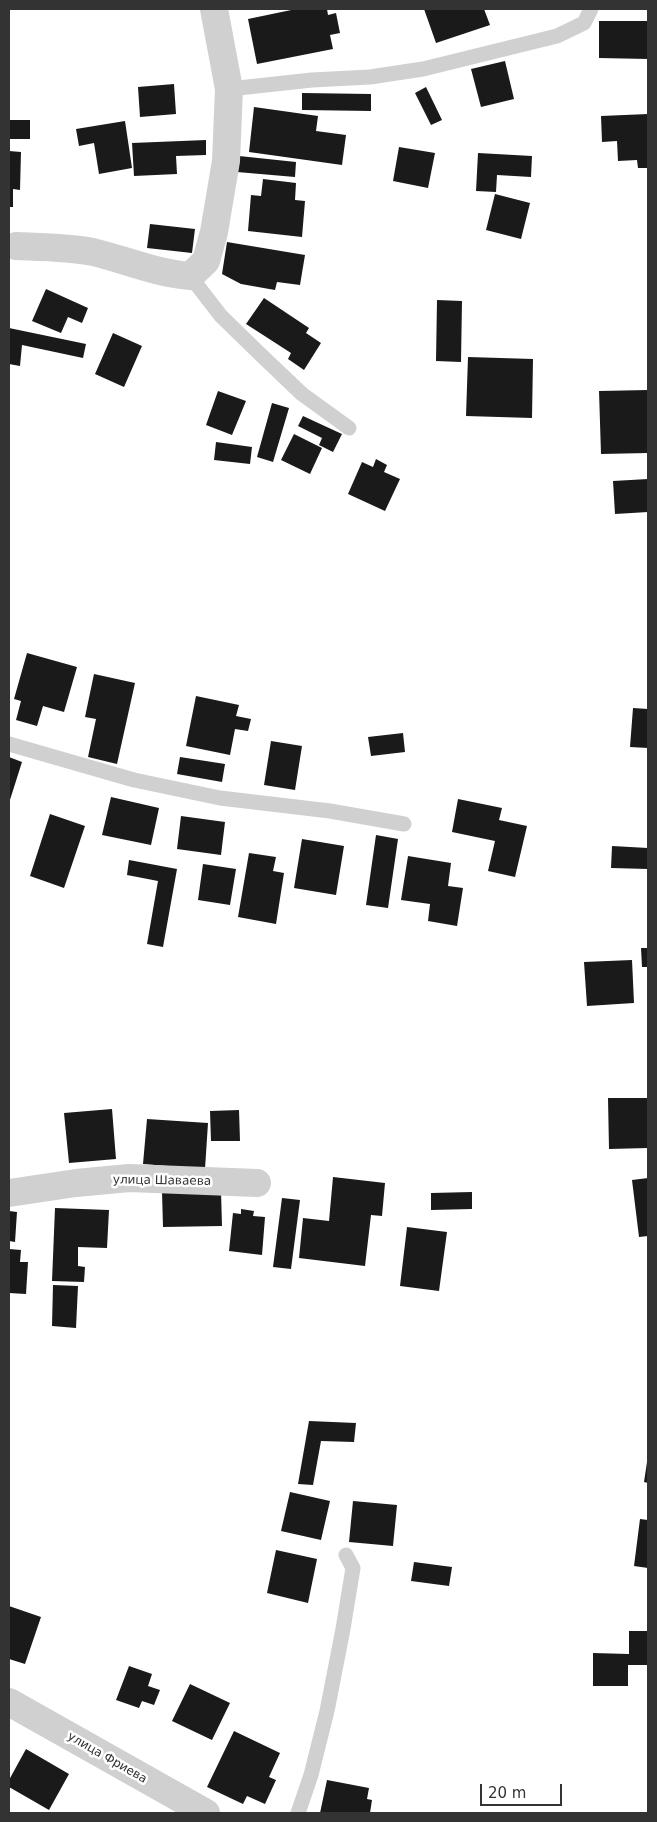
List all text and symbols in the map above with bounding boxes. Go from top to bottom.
street label: улица Шаваева [113,1173,211,1189]
street label: улица Фриева [65,1729,149,1787]
scale bar [482,1774,564,1806]
text: 20 m [488,1784,526,1802]

